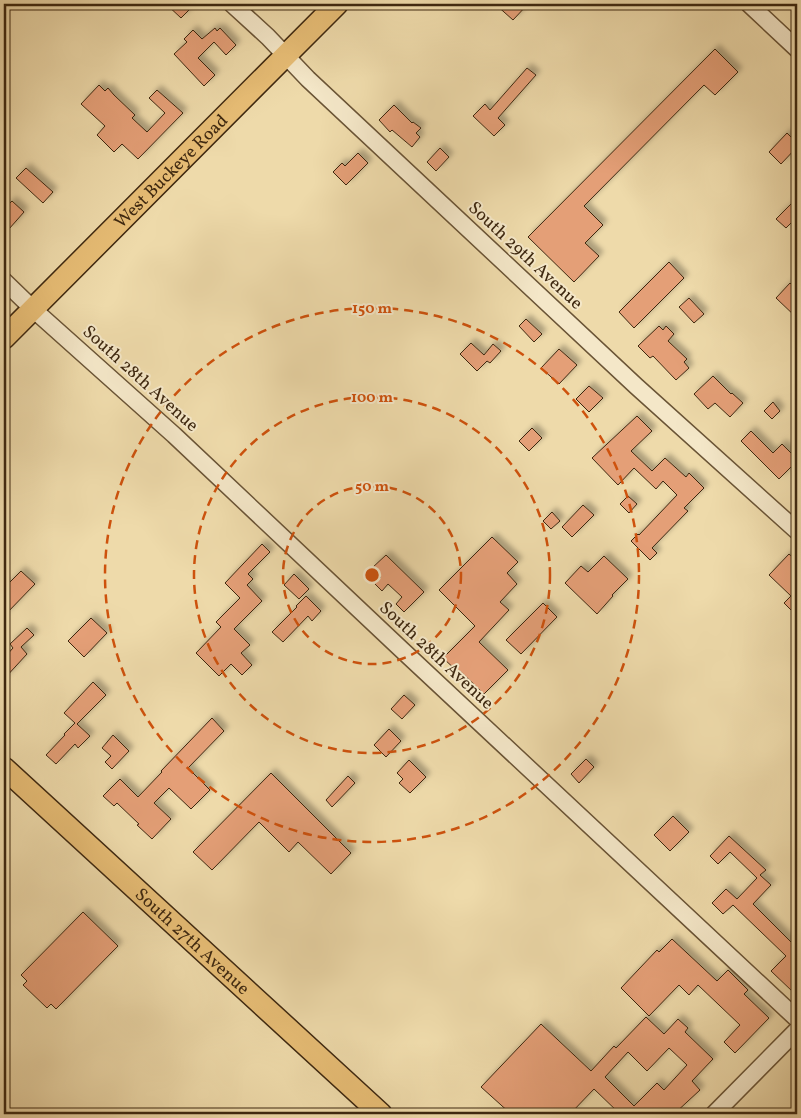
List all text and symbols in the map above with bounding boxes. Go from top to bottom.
street label: West Buckeye Road [109,109,234,235]
street label: South 29th Avenue [462,196,588,316]
text: 150 m [352,299,392,320]
street label: South 28th Avenue [76,320,204,438]
text: 100 m [351,388,394,409]
text: 50 m [355,477,389,498]
centre of rings [363,566,381,584]
street label: South 28th Avenue [373,596,499,716]
street label: South 27th Avenue [129,883,255,1001]

